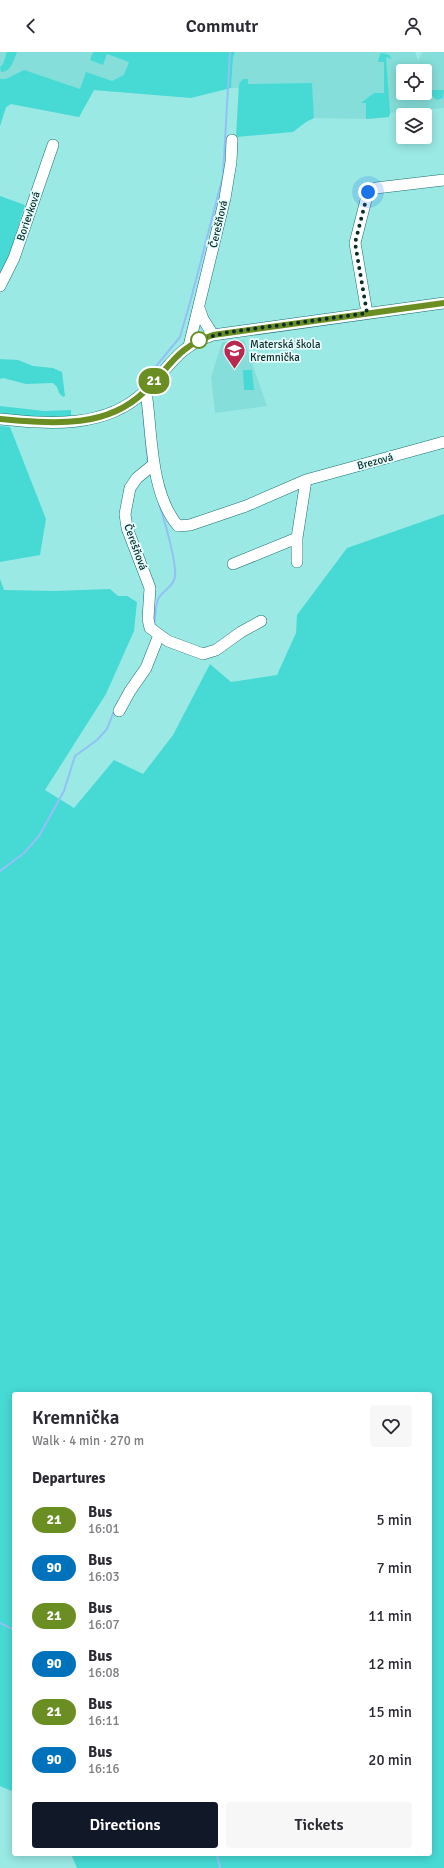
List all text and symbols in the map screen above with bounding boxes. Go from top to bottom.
icon: back [20,15,42,37]
text: Commutr [186,15,258,37]
icon: person [402,15,424,37]
map controls [396,64,432,144]
button: locate [396,64,432,100]
button: layers [396,108,432,144]
your location [358,182,378,202]
street label: Borievková [14,189,43,243]
street label: Čerešňová [206,198,230,249]
unlabelled marker [190,331,208,349]
school or university icon: Materská škola Kremnička [221,337,247,370]
place label: Materská škola Kremnička [250,338,321,364]
line badge: 21 [136,368,172,394]
text: 21 [146,372,162,389]
street label: Brezová [356,450,395,473]
street label: Čerešňová [121,522,151,573]
button: heart [370,1405,412,1447]
text: Kremnička [32,1406,119,1430]
text: Walk · 4 min · 270 m [32,1433,144,1449]
text: Departures [32,1469,105,1487]
text: Bus [88,1503,112,1521]
text: 21 [46,1511,62,1528]
text: 5 min [376,1511,412,1529]
text: 16:01 [88,1521,120,1537]
text: Bus [88,1551,112,1569]
text: 90 [46,1559,62,1576]
text: 7 min [376,1559,412,1577]
text: 16:03 [88,1569,120,1585]
text: Bus [88,1599,112,1617]
text: 21 [46,1607,62,1624]
text: 11 min [368,1607,412,1625]
text: 16:07 [88,1617,120,1633]
text: Bus [88,1647,112,1665]
text: 90 [46,1655,62,1672]
text: 12 min [368,1655,412,1673]
text: 16:08 [88,1665,120,1681]
text: Bus [88,1695,112,1713]
text: 21 [46,1703,62,1720]
text: 15 min [368,1703,412,1721]
text: 16:11 [88,1713,120,1729]
text: Bus [88,1743,112,1761]
text: 90 [46,1751,62,1768]
text: 20 min [368,1751,412,1769]
text: 16:16 [88,1761,120,1777]
button: Directions [32,1802,218,1848]
button: Tickets [226,1802,412,1848]

